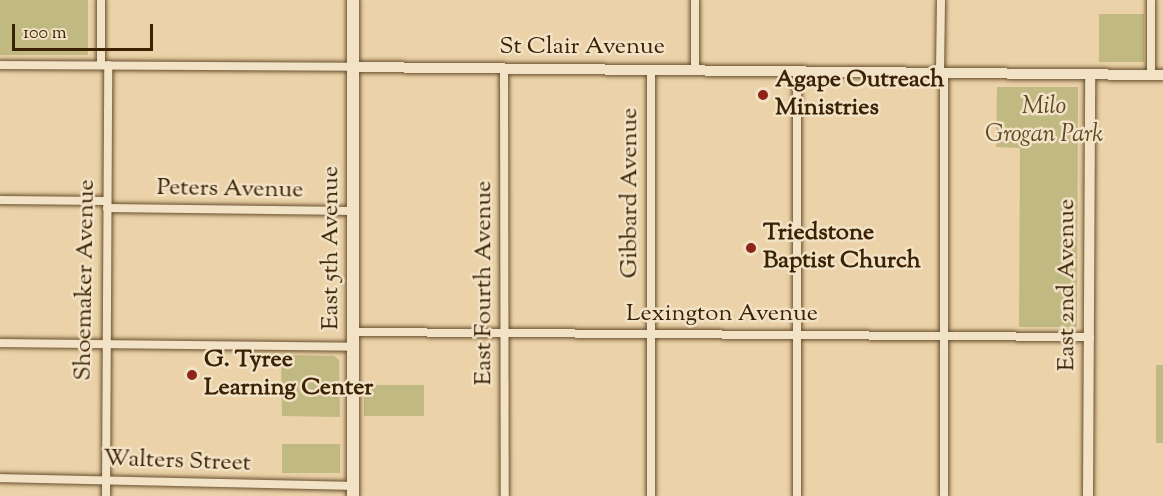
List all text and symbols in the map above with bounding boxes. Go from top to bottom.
scale bar [15,12,156,50]
text: 100 m [23,21,67,47]
street label: St Clair Avenue [499,34,665,62]
place label: Agape Outreach Ministries [775,67,944,123]
marker: Agape Outreach Ministries [756,88,770,102]
park label: Milo Grogan Park [985,94,1103,150]
street label: Gibbard Avenue [617,108,645,278]
street label: East 5th Avenue [318,166,346,330]
street label: Peters Avenue [156,174,304,206]
street label: Shoemaker Avenue [70,179,102,381]
street label: East Fourth Avenue [471,181,499,385]
street label: East 2nd Avenue [1054,199,1082,371]
place label: Triedstone Baptist Church [763,220,921,276]
marker: Triedstone Baptist Church [744,241,758,255]
street label: Lexington Avenue [626,301,818,329]
place label: G. Tyree Learning Center [204,347,373,403]
marker: G. Tyree Learning Center [185,368,199,382]
street label: Walters Street [103,445,251,479]

